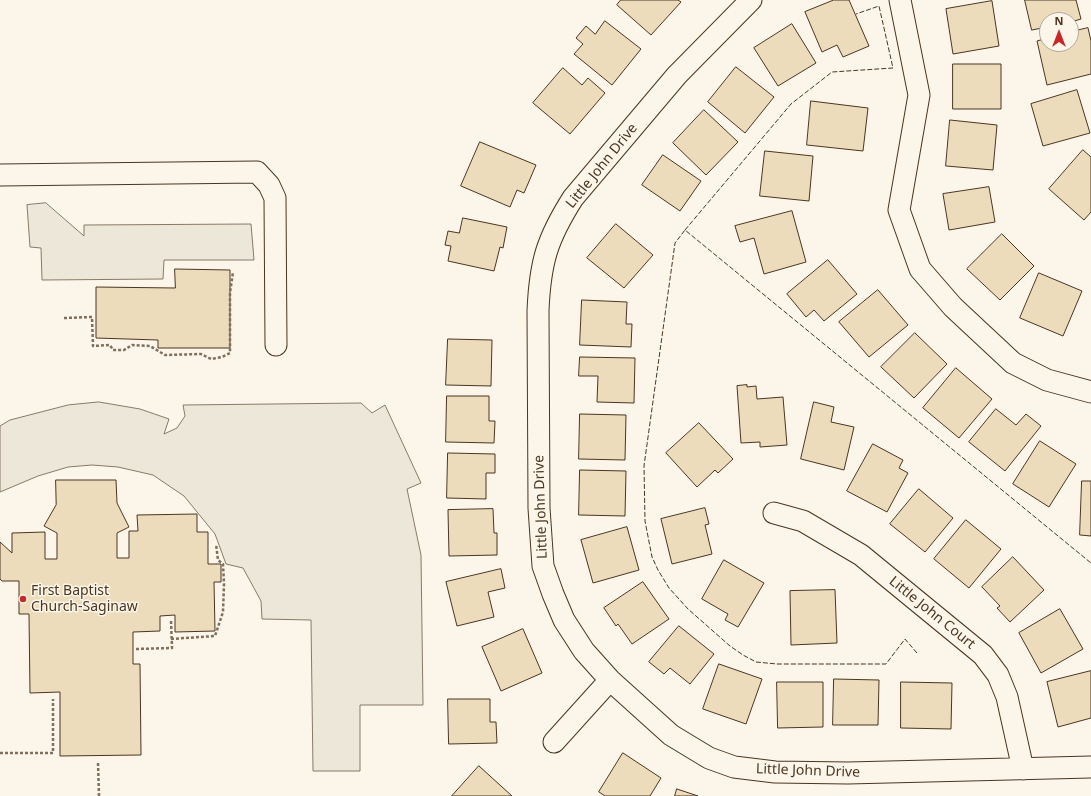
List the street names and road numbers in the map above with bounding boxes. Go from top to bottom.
street label: Little John Drive [563,120,641,212]
street label: Little John Drive [531,455,551,559]
street label: Little John Court [885,573,979,653]
street label: Little John Drive [756,761,860,781]

